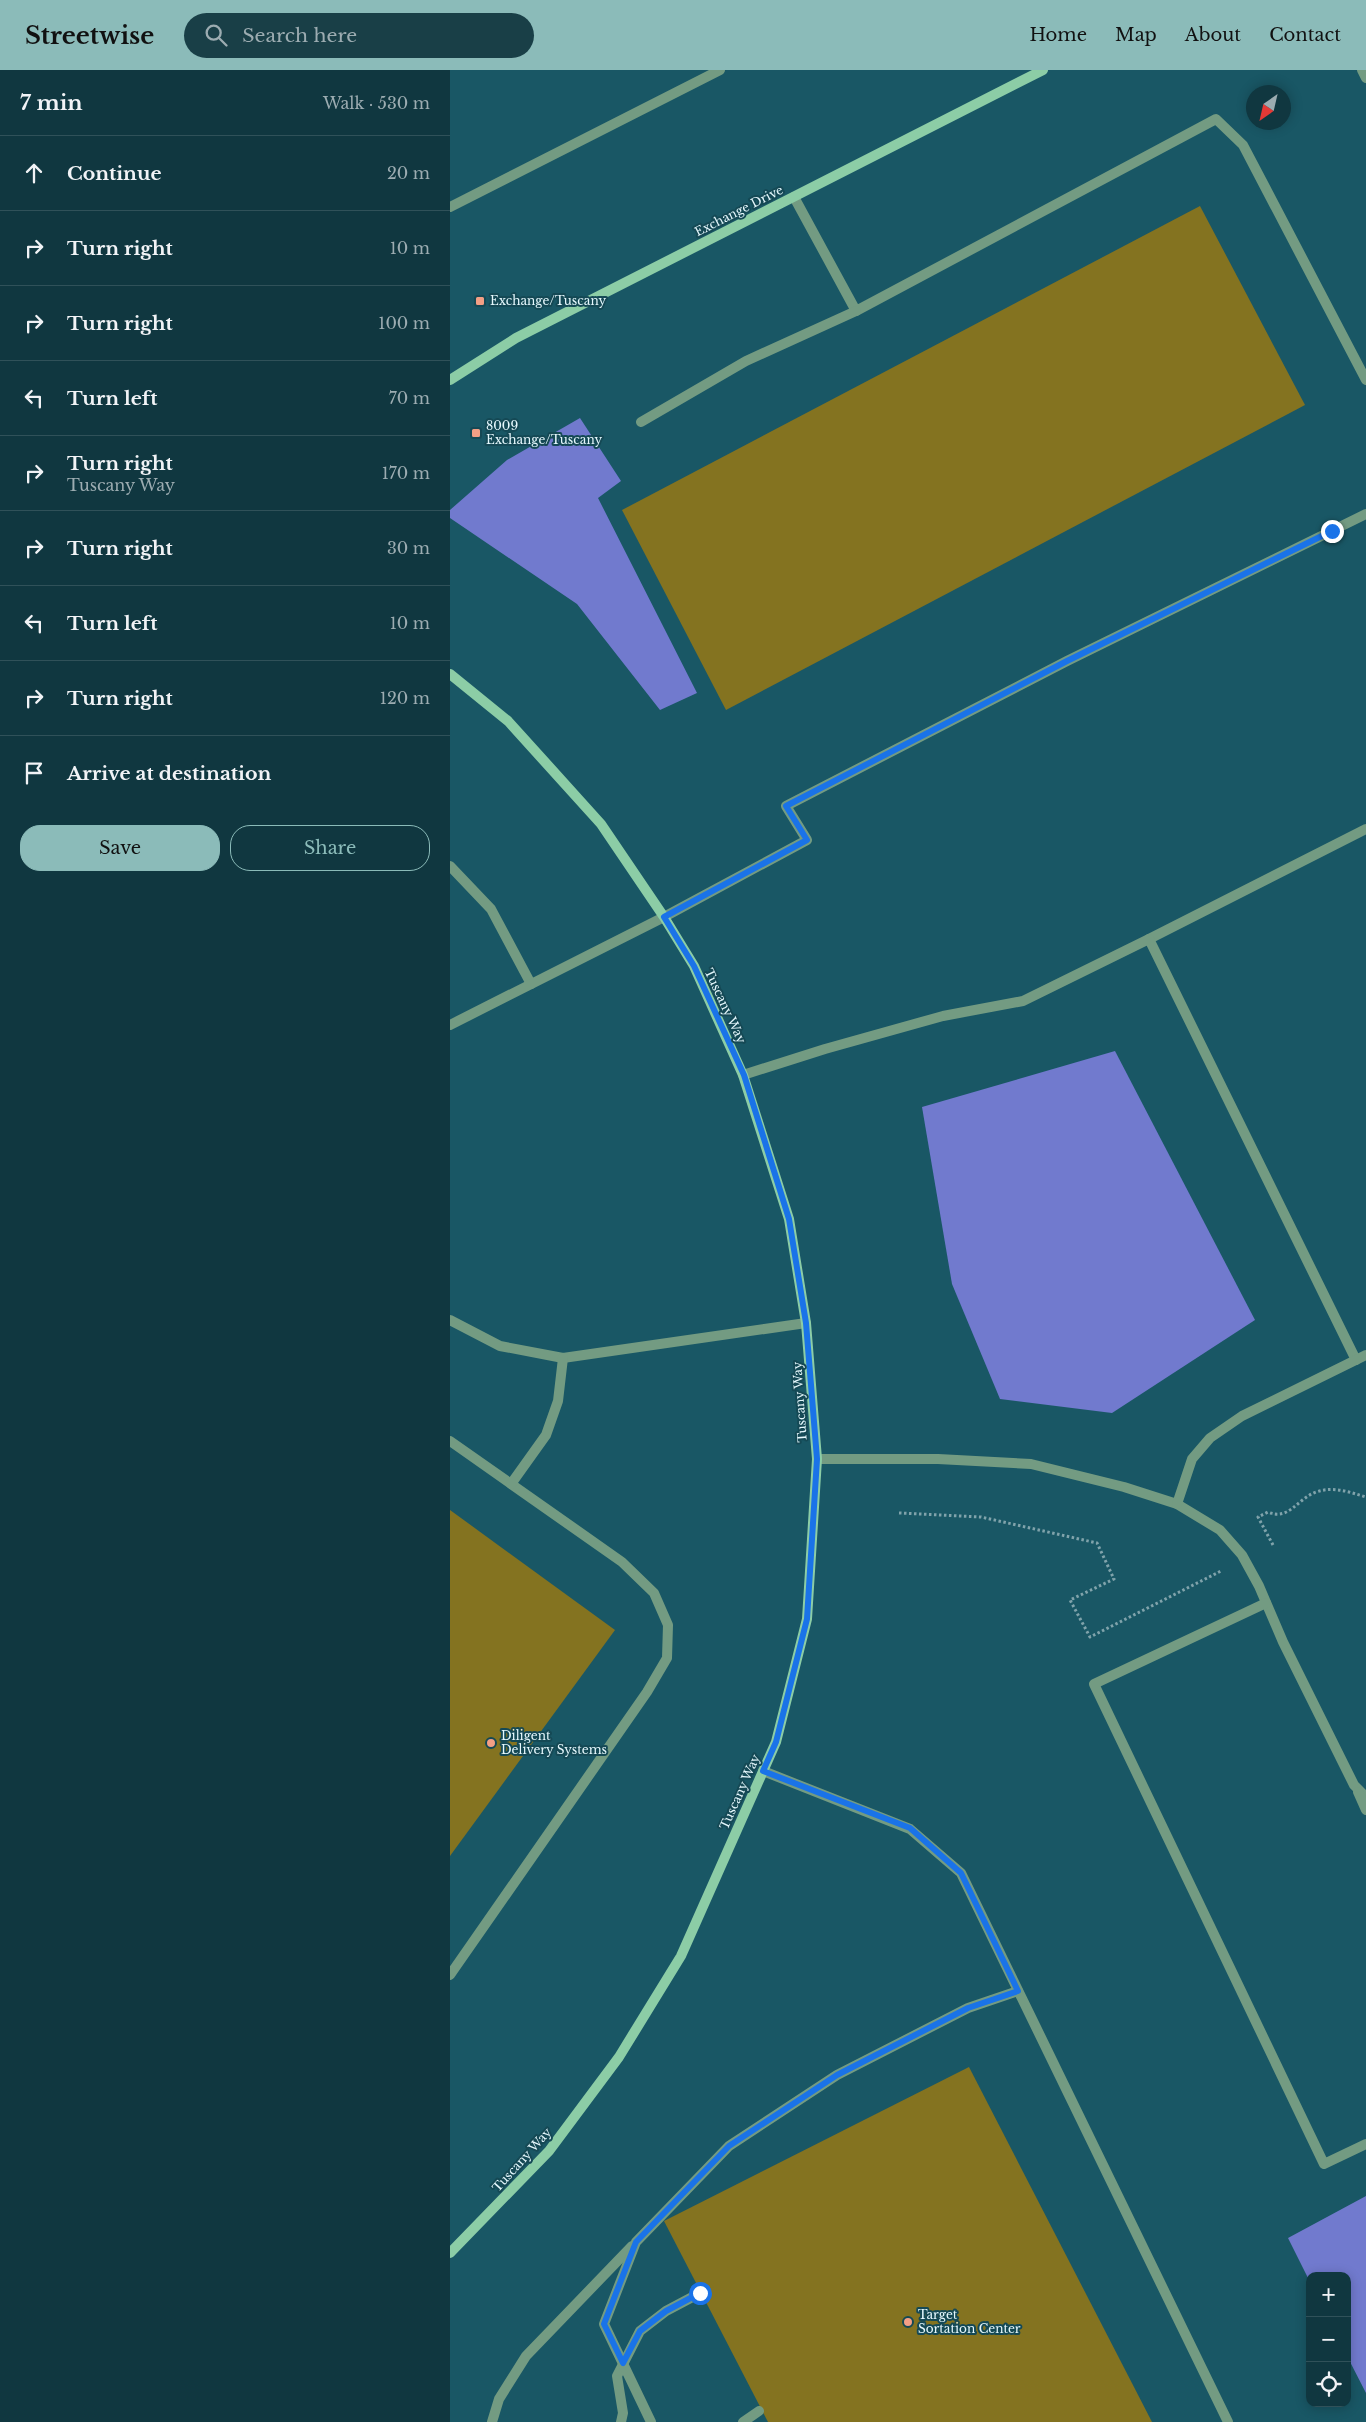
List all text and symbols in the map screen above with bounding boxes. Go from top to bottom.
search box [184,13,534,58]
text: Streetwise [25,21,154,50]
icon: search [202,21,230,49]
text: Search here [242,24,357,47]
text: Home [1029,24,1087,46]
text: Map [1115,24,1157,46]
text: About [1185,24,1241,46]
text: Contact [1269,24,1341,46]
north arrow [1246,85,1291,130]
text: 7 min [20,90,83,116]
text: Walk · 530 m [323,93,430,113]
icon: ahead [20,159,48,187]
text: Continue [67,162,162,185]
text: 20 m [387,163,430,183]
street label: Exchange Drive [692,182,786,239]
icon: right [20,234,48,262]
text: Turn right [67,237,173,260]
text: 10 m [390,238,430,258]
place label: Exchange/Tuscany [490,293,606,308]
marker: Exchange/Tuscany [474,295,486,307]
icon: right [20,309,48,337]
text: Turn right [67,312,173,335]
text: 100 m [378,313,430,333]
icon: left [20,384,48,412]
text: Turn left [67,387,158,410]
text: 70 m [389,388,430,408]
place label: 8009 Exchange/Tuscany [486,418,602,447]
marker: 8009 Exchange/Tuscany [470,427,482,439]
text: Turn right [67,452,173,475]
icon: right [20,459,48,487]
text: 170 m [382,463,430,483]
text: Tuscany Way [67,475,175,495]
route end [1321,520,1344,543]
icon: right [20,534,48,562]
text: Turn right [67,537,173,560]
text: 30 m [387,538,430,558]
icon: left [20,609,48,637]
text: Turn left [67,612,158,635]
text: 10 m [390,613,430,633]
icon: right [20,684,48,712]
text: Turn right [67,687,173,710]
text: 120 m [380,688,430,708]
icon: arrive [20,759,48,787]
text: Arrive at destination [67,762,271,785]
button: Save [20,825,220,871]
button: Share [230,825,430,871]
street label: Tuscany Way [702,966,749,1046]
street label: Tuscany Way [789,1361,810,1443]
place label: Diligent Delivery Systems [501,1728,607,1757]
marker: Diligent Delivery Systems [485,1737,497,1749]
street label: Tuscany Way [716,1751,763,1832]
street label: Tuscany Way [489,2124,554,2195]
map controls [1306,2272,1351,2407]
button: + [1306,2272,1351,2317]
route start [689,2282,712,2305]
place label: Target Sortation Center [918,2307,1021,2336]
marker: Target Sortation Center [902,2316,914,2328]
button: − [1306,2317,1351,2362]
button: locate [1306,2362,1351,2407]

